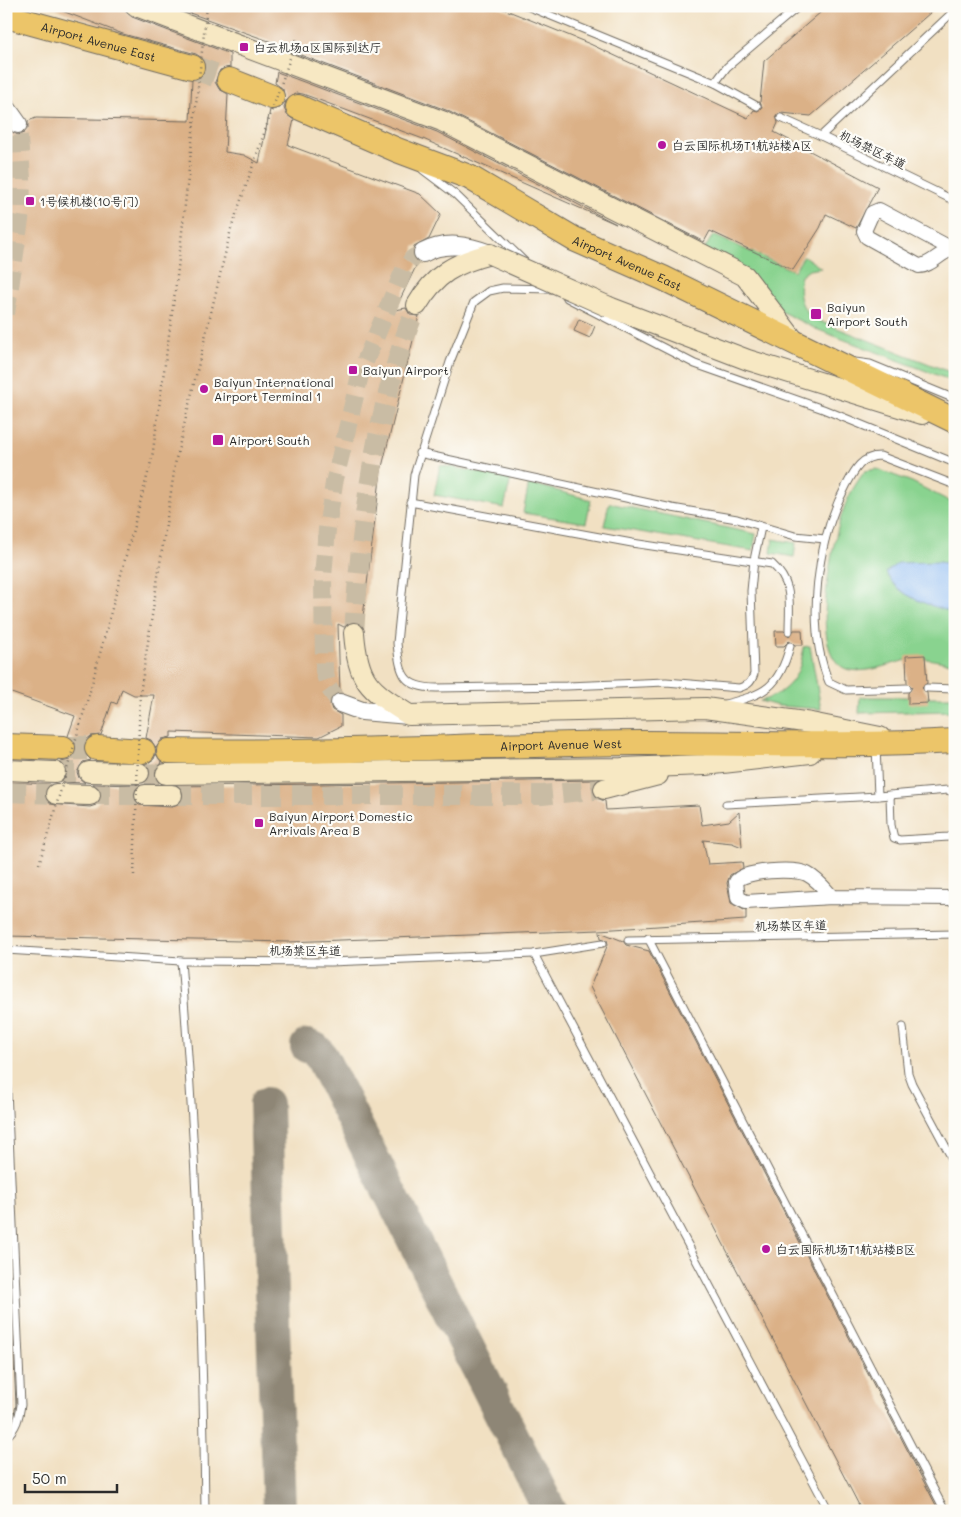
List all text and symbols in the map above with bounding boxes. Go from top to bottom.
street label: Airport Avenue East [39,18,158,65]
place label: 白云机场a区国际到达厅 [254,39,381,55]
marker: 白云机场a区国际到达厅 [238,41,250,53]
street label: 机场禁区车道 [837,126,909,172]
place label: 白云国际机场T1航站楼A区 [672,137,812,153]
marker: 白云国际机场T1航站楼A区 [656,139,668,151]
place label: 1号候机楼(10号门) [40,193,138,209]
marker: 1号候机楼(10号门) [24,195,36,207]
street label: Airport Avenue East [570,231,685,294]
place label: Baiyun Airport South [827,299,907,329]
marker: Baiyun Airport South [809,307,823,321]
place label: Baiyun Airport [363,362,449,378]
marker: Baiyun Airport [347,364,359,376]
place label: Baiyun International Airport Terminal 1 [214,374,334,404]
marker: Baiyun International Airport Terminal 1 [198,383,210,395]
place label: Airport South [229,432,309,448]
marker: Airport South [211,433,225,447]
street label: Airport Avenue West [500,735,622,754]
place label: Baiyun Airport Domestic Arrivals Area B [269,808,413,838]
marker: Baiyun Airport Domestic Arrivals Area B [253,817,265,829]
street label: 机场禁区车道 [755,916,827,934]
street label: 机场禁区车道 [269,942,341,958]
place label: 白云国际机场T1航站楼B区 [776,1241,916,1257]
marker: 白云国际机场T1航站楼B区 [760,1243,772,1255]
scale bar [25,1462,118,1494]
text: 50 m [32,1468,67,1488]

